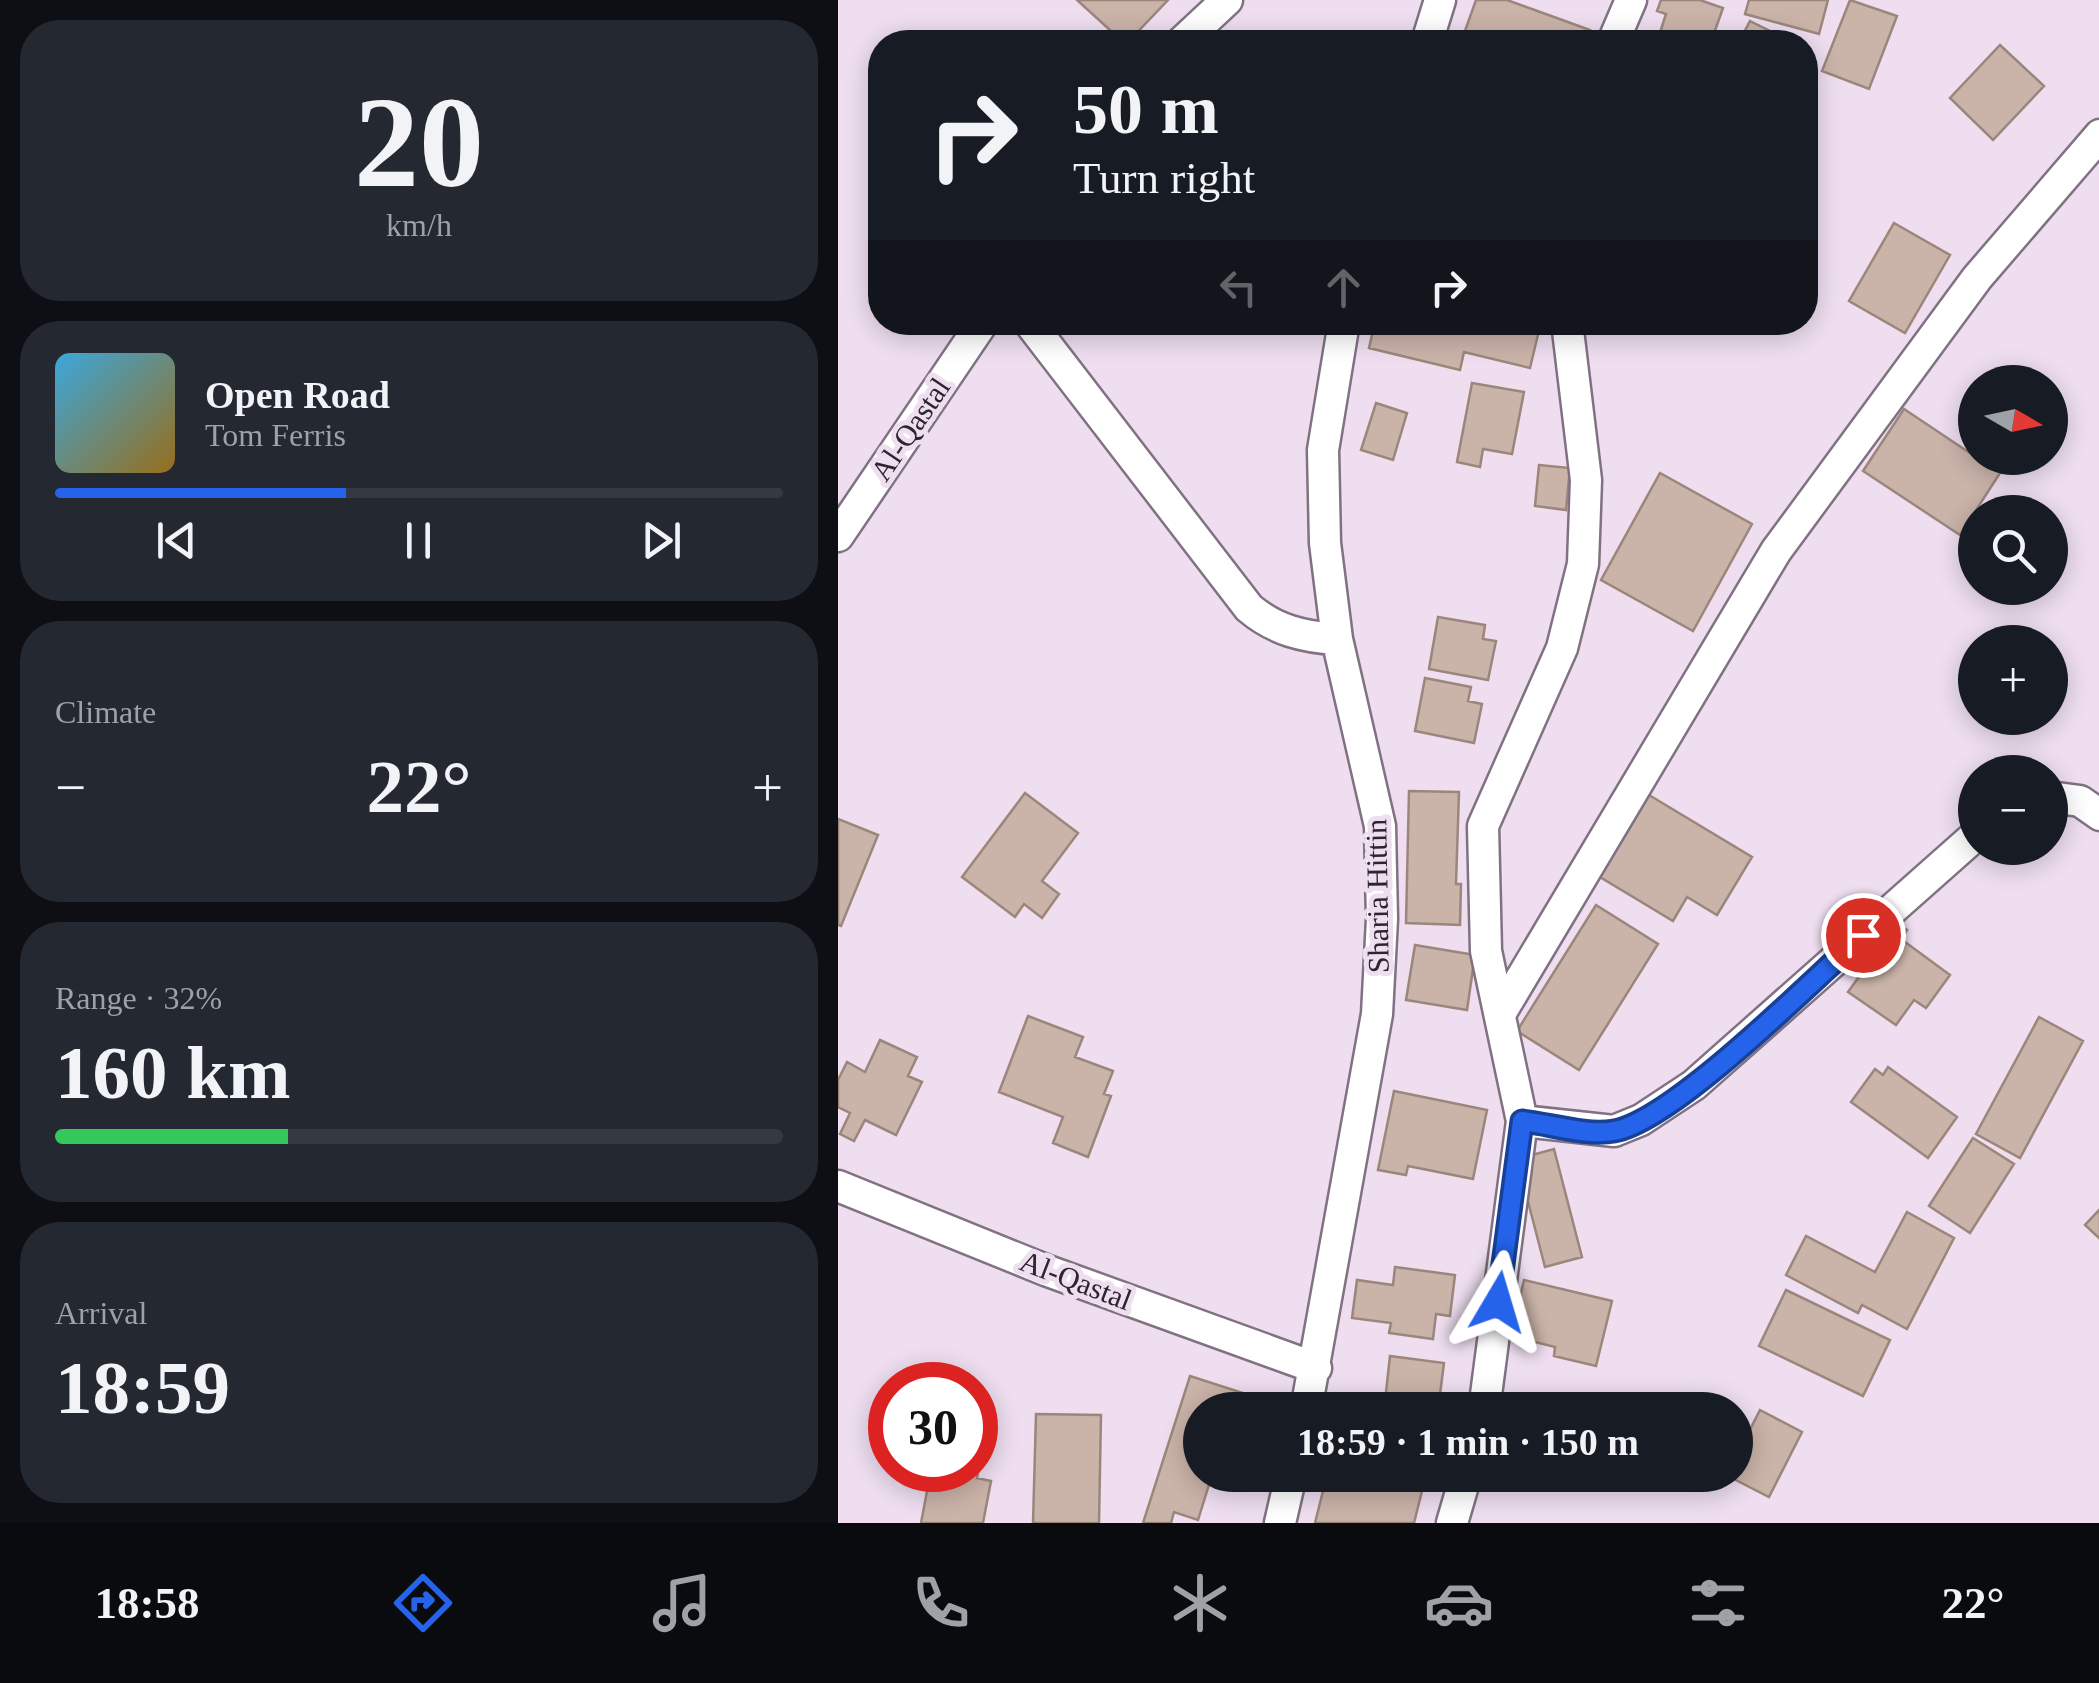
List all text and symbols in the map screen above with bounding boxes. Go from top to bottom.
text: 20 [354,70,484,214]
icon: right [908,70,1038,200]
text: 50 m [1073,71,1219,148]
text: Turn right [1073,153,1255,203]
text: km/h [386,207,452,243]
icon: left [1211,260,1266,315]
icon: ahead [1316,260,1371,315]
icon: right [1421,260,1476,315]
north arrow [1958,365,2068,475]
map controls [1958,365,2068,865]
street label: Al-Qastal [864,371,956,487]
text: Open Road [205,374,390,416]
text: Tom Ferris [205,417,346,453]
button: search [1958,495,2068,605]
icon: previous [149,513,204,568]
icon: pause [391,513,446,568]
icon: next [634,513,689,568]
button: + [1958,625,2068,735]
text: Climate [55,694,156,730]
text: 22° [367,745,472,828]
button: − [1958,755,2068,865]
text: − [55,757,86,818]
text: + [752,757,783,818]
street label: Sharia Hittin [1359,819,1395,973]
pin [1821,893,1906,978]
icon: arrive [1836,908,1891,963]
text: Range · 32% [55,980,222,1016]
text: 160 km [55,1031,290,1114]
street label: Al-Qastal [1016,1244,1136,1316]
position arrow [1446,1250,1550,1354]
text: Arrival [55,1295,147,1331]
text: 18:59 [55,1346,230,1429]
speed limit sign: 30 [868,1362,998,1492]
text: 18:59 · 1 min · 150 m [1297,1421,1639,1463]
icon: directions [388,1568,458,1638]
icon: music [647,1568,717,1638]
icon: phone [906,1568,976,1638]
icon: climate [1165,1568,1235,1638]
icon: car [1424,1568,1494,1638]
icon: filters [1683,1568,1753,1638]
text: 18:58 [94,1578,199,1628]
text: 22° [1942,1578,2005,1628]

